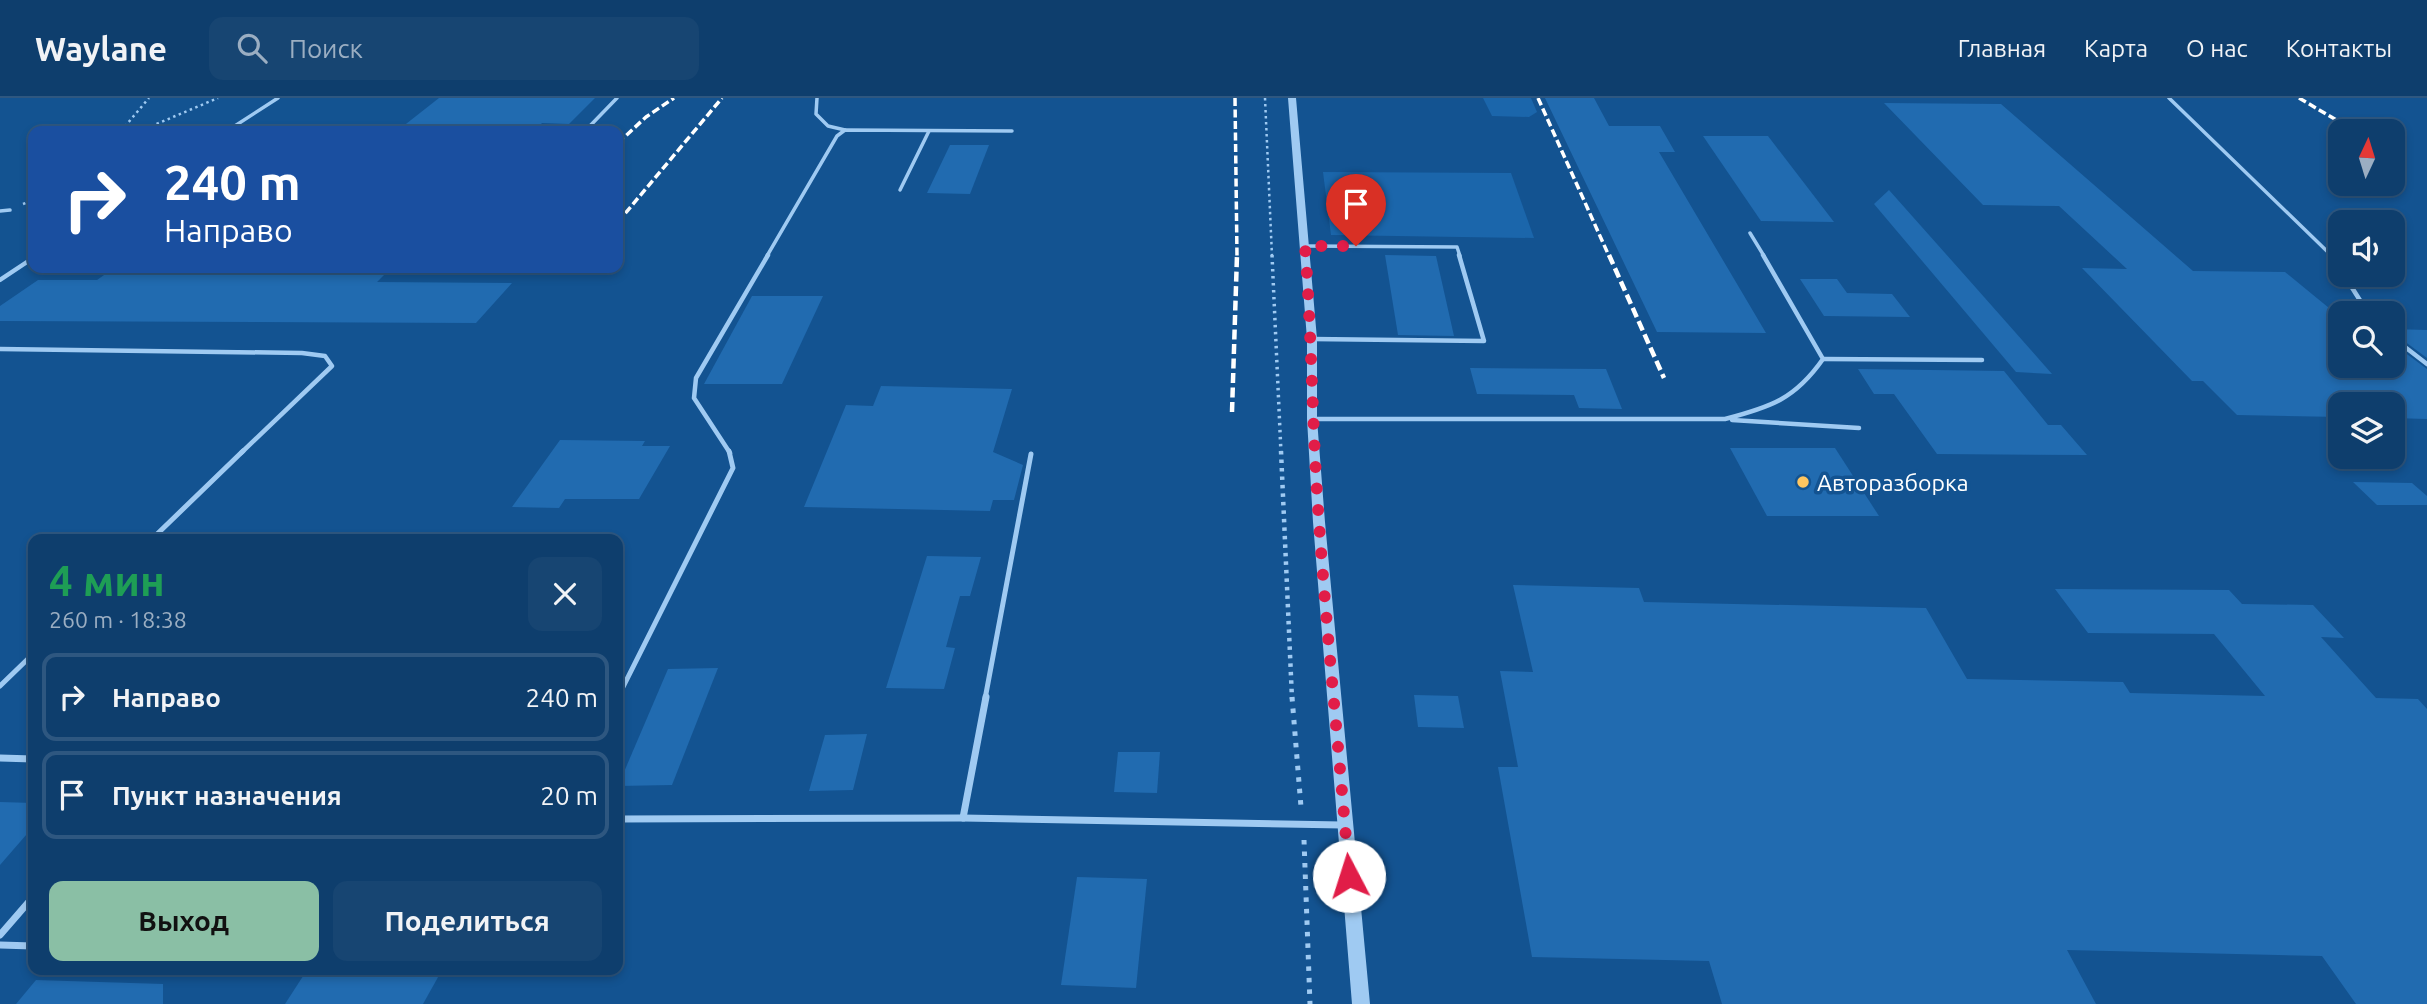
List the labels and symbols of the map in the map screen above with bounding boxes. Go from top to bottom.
north arrow [2328,119,2404,196]
pin [1326,174,1386,246]
place label: Авторазборка [1817,470,1969,495]
marker: Авторазборка [1795,474,1811,490]
position arrow [1312,839,1386,913]

